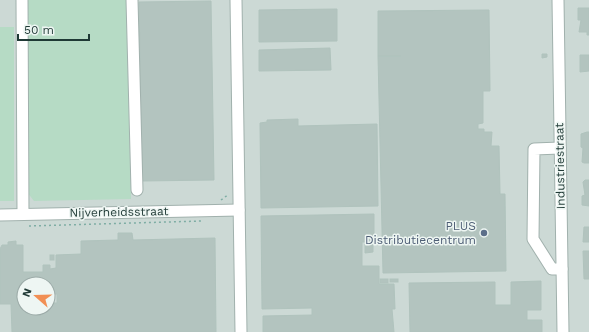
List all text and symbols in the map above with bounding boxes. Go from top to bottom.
scale bar [18,16,89,42]
text: 50 m [24,23,54,37]
street label: Industriestraat [552,123,568,209]
street label: Nijverheidsstraat [69,204,169,220]
place label: PLUS Distributiecentrum [365,219,476,247]
marker: PLUS Distributiecentrum [479,228,489,238]
north arrow [16,276,56,316]
text: N [20,287,35,299]

